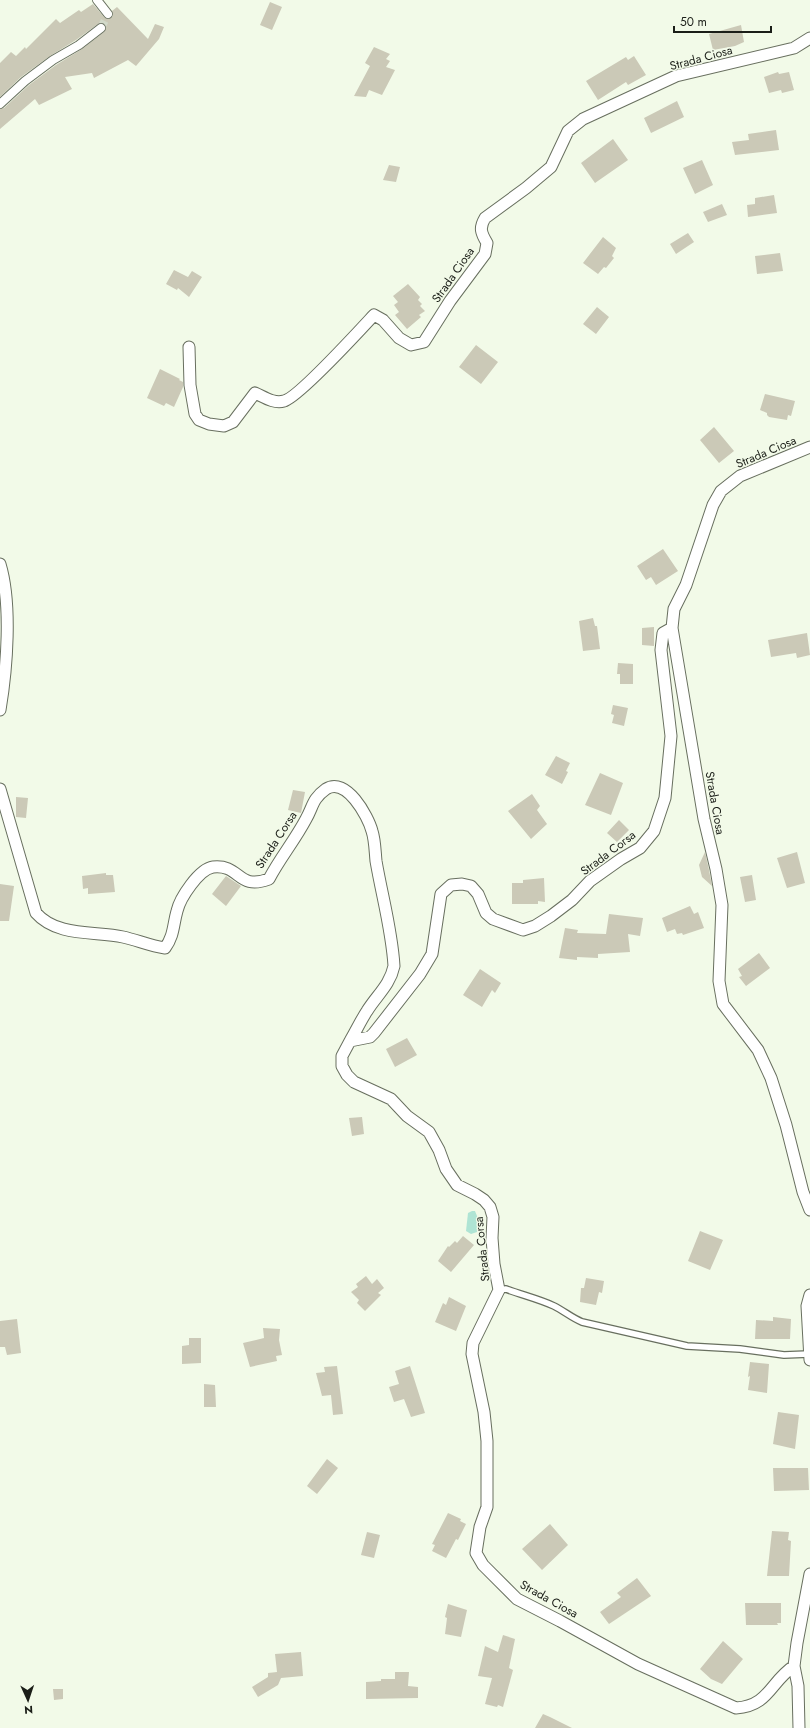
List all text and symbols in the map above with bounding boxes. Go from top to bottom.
scale bar [674,8,771,34]
text: 50 m [680,13,707,31]
street label: Strada Ciosa [668,41,734,75]
street label: Strada Ciosa [427,243,479,306]
street label: Strada Ciosa [733,431,799,473]
street label: Strada Ciosa [701,770,729,836]
street label: Strada Corsa [251,808,301,872]
street label: Strada Corsa [577,826,640,880]
street label: Strada Corsa [470,1215,494,1282]
street label: Strada Ciosa [517,1576,582,1623]
north arrow [8,1680,48,1720]
text: N [24,1702,33,1718]

